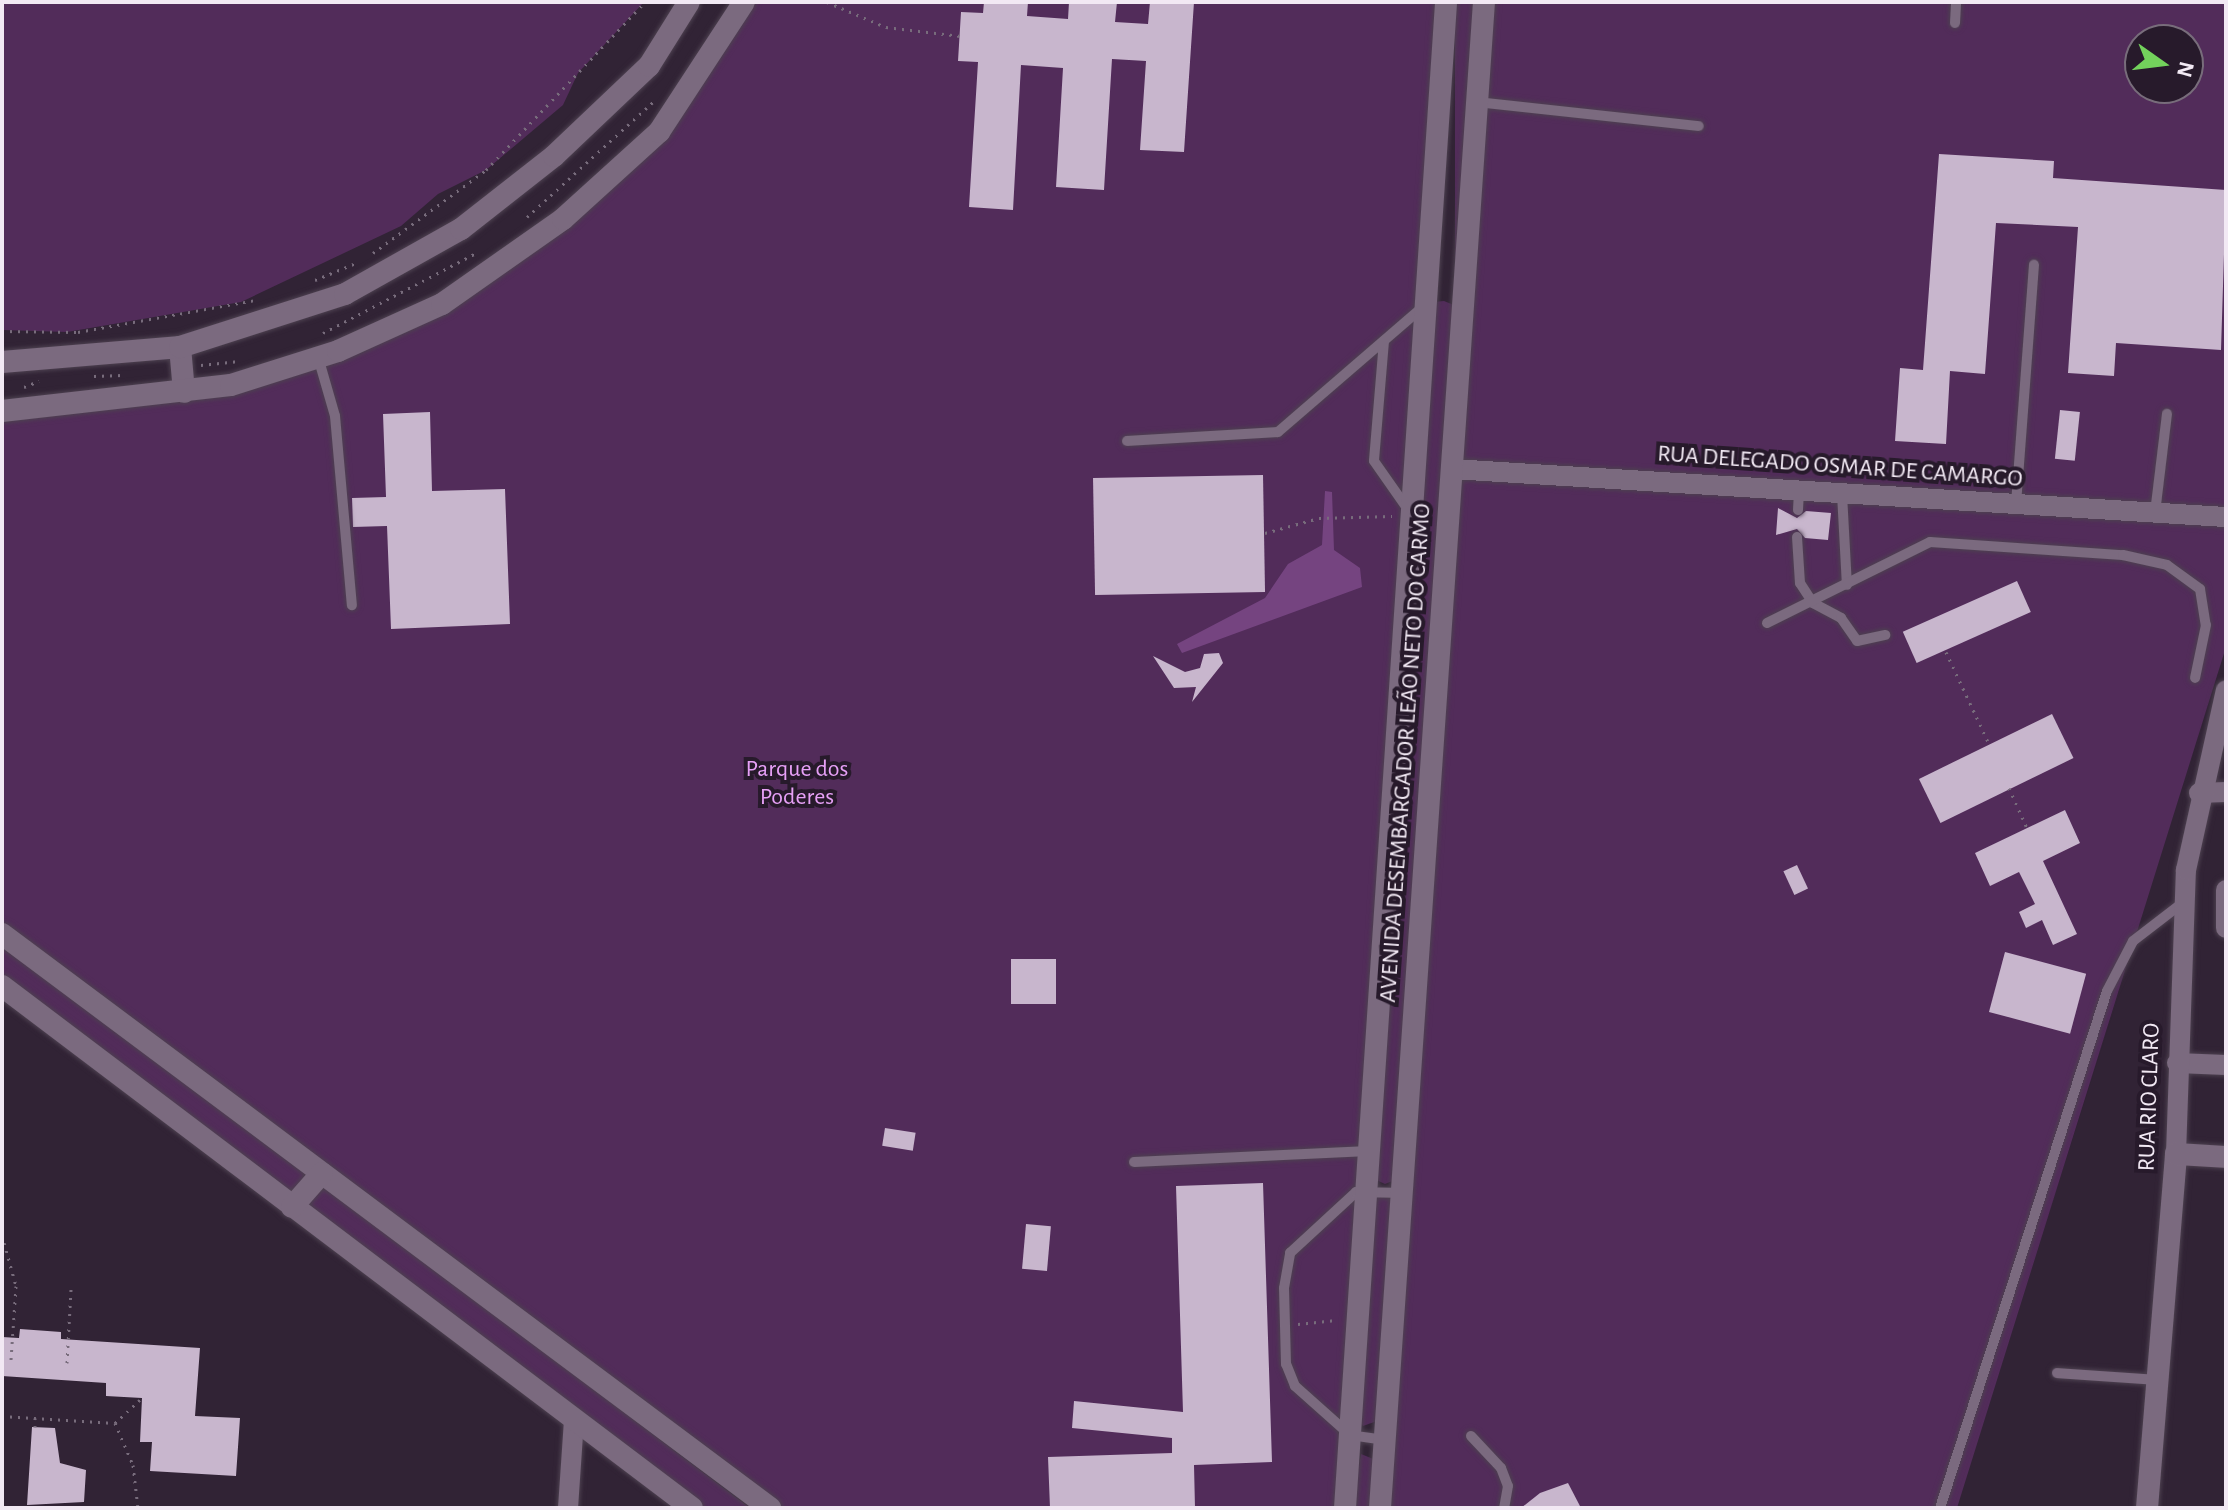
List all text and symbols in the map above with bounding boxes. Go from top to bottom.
north arrow [2124,24,2204,104]
text: N [2173,59,2198,79]
street label: RUA DELEGADO OSMAR DE CAMARGO [1656,440,2024,494]
street label: AVENIDA DESEMBARGADOR LEÃO NETO DO CARMO [1374,503,1438,1003]
park label: Parque dos Poderes [745,756,849,812]
street label: RUA RIO CLARO [2133,1022,2167,1172]

